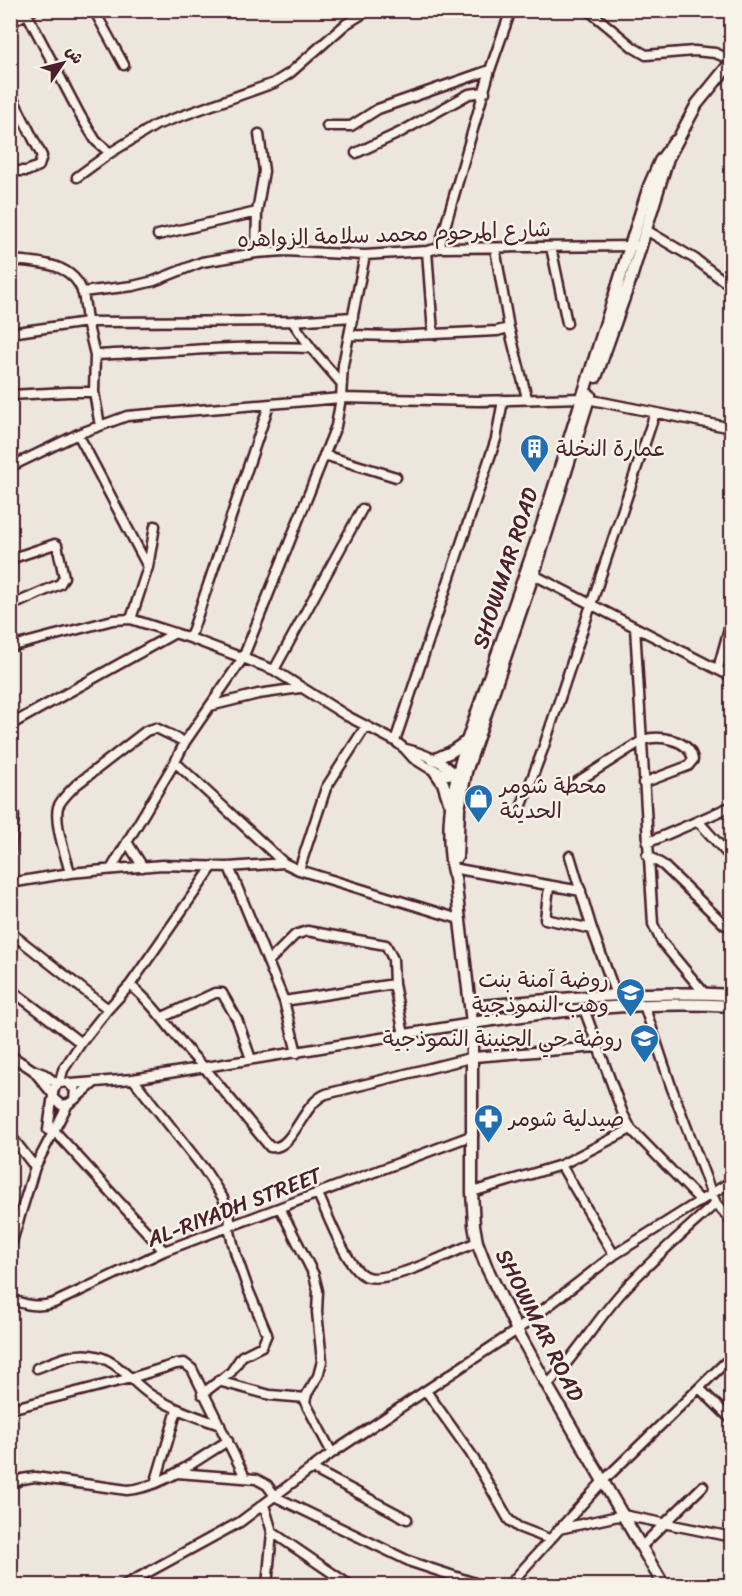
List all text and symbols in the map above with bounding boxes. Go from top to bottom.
north arrow [33,33,93,93]
text: ش [58,39,92,70]
street label: شارع المرحوم محمد سلامة الزواهره [237,209,551,259]
place label: عمارة النخلة [556,429,666,468]
building icon: عمارة النخلة [519,432,551,474]
street label: SHOWMAR ROAD [461,482,550,654]
place label: محطة شومر الحديثة [498,766,607,830]
shop icon: محطة شومر الحديثة [463,782,495,824]
place label: روضة آمنة بنت وهب النموذجية [472,960,609,1024]
school or university icon: روضة آمنة بنت وهب النموذجية [614,976,646,1018]
place label: روضة حي الجنينة النموذجية [383,1019,623,1058]
school or university icon: روضة حي الجنينة النموذجية [628,1022,660,1064]
place label: صيدلية شومر [507,1099,624,1138]
pharmacy icon: صيدلية شومر [472,1102,504,1144]
street label: AL-RIYADH STREET [140,1155,328,1259]
street label: SHOWMAR ROAD [485,1242,596,1409]

